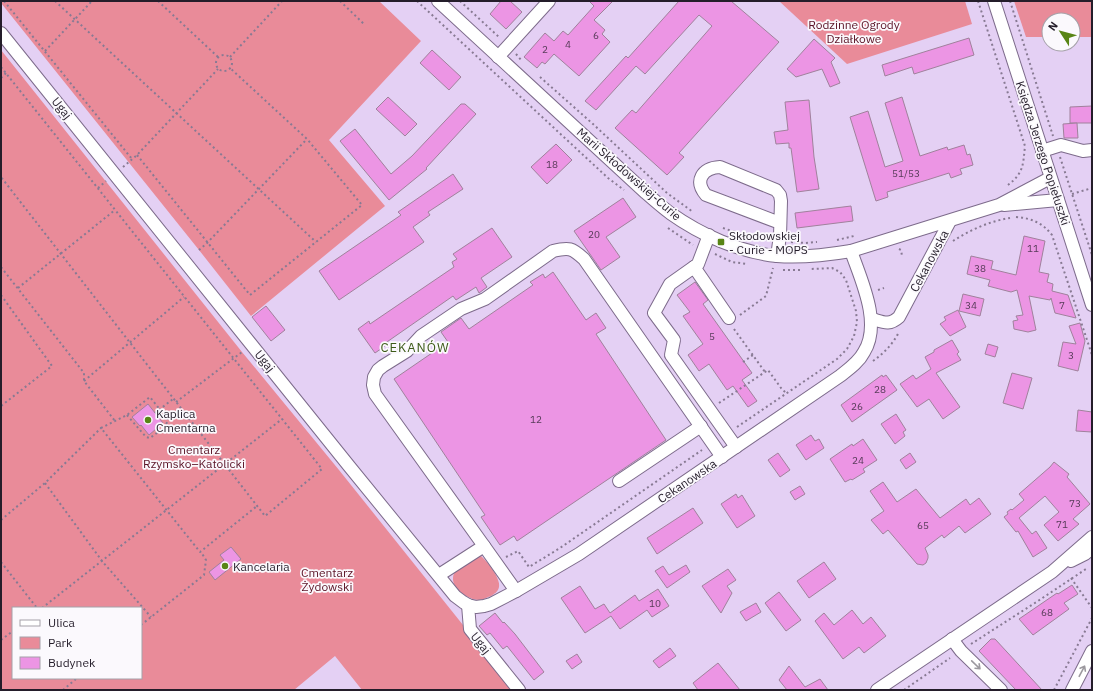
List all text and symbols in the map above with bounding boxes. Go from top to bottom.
north arrow [1041,12,1081,52]
park label: Rodzinne Ogrody Działkowe [808,17,900,46]
text: N [1045,19,1061,33]
house number: 6 [593,29,599,42]
house number: 4 [565,38,571,51]
house number: 2 [542,43,548,56]
street label: Księdza Jerzego Popiełuszki [1013,79,1073,227]
street label: Ugaj [49,94,75,122]
street label: Marii Skłodowskiej-Curie [574,125,685,224]
house number: 18 [546,158,558,171]
house number: 51/53 [892,167,920,180]
street label: Cekanowska [906,227,952,294]
house number: 20 [588,228,600,241]
place label: Skłodowskiej - Curie - MOPS [729,228,808,257]
marker: Skłodowskiej - Curie - MOPS [716,237,726,247]
house number: 11 [1027,242,1039,255]
house number: 38 [974,262,986,275]
house number: 34 [965,299,977,312]
house number: 7 [1059,299,1065,312]
house number: 5 [709,330,715,343]
district label: CEKANÓW [380,339,450,356]
street label: Ugaj [252,347,278,375]
house number: 3 [1068,349,1074,362]
house number: 28 [874,383,886,396]
house number: 26 [851,400,863,413]
place label: Kaplica Cmentarna [156,406,216,435]
house number: 12 [530,413,542,426]
marker: Kaplica Cmentarna [143,415,153,425]
park label: Cmentarz Rzymsko–Katolicki [143,442,245,471]
house number: 24 [852,454,864,467]
street label: Cekanowska [655,455,720,506]
house number: 73 [1069,497,1081,510]
house number: 71 [1056,518,1068,531]
house number: 65 [917,519,929,532]
place label: Kancelaria [233,559,290,574]
marker: Kancelaria [220,561,230,571]
park label: Cmentarz Żydowski [301,565,353,594]
house number: 10 [649,597,661,610]
house number: 68 [1041,606,1053,619]
legend [12,607,142,679]
text: Ulica [48,615,75,630]
street label: Ugaj [468,629,494,657]
text: Park [48,635,73,650]
text: Budynek [48,655,96,670]
one-way arrow [971,660,981,670]
one-way arrow [1079,665,1086,677]

